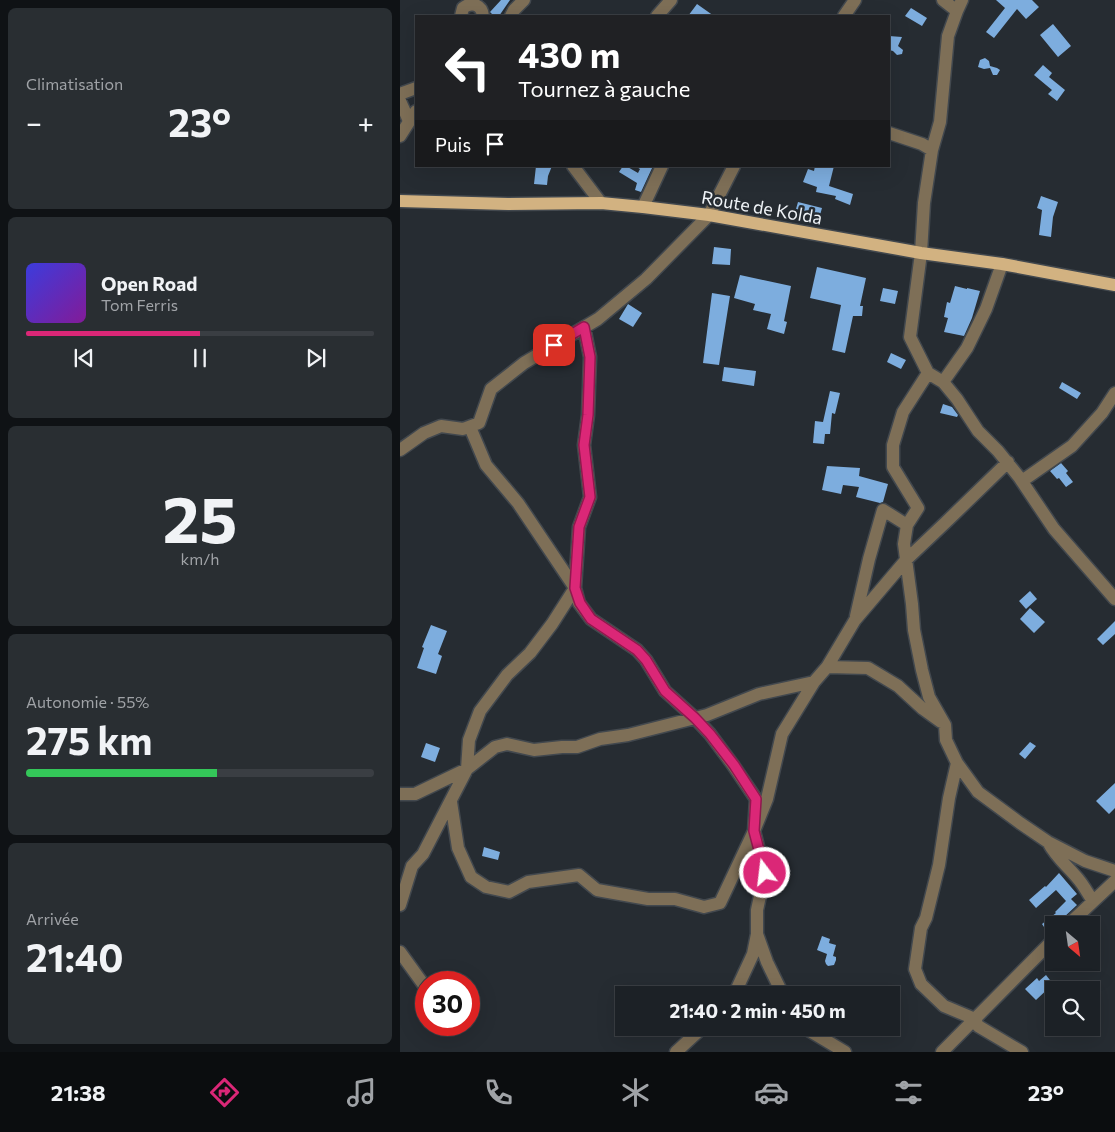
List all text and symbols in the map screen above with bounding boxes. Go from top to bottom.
text: 430 m [518,32,620,75]
icon: left [435,35,500,100]
text: Climatisation [26,74,123,93]
text: Tournez à gauche [518,75,690,102]
text: 23° [168,98,231,145]
text: − [26,105,42,139]
text: + [358,105,374,139]
icon: arrive [481,130,509,158]
text: Puis [435,133,471,156]
street label: Route de Kolda [700,186,824,228]
text: Open Road [101,272,197,295]
text: Tom Ferris [101,295,178,314]
pin [533,324,575,366]
icon: arrive [540,331,568,359]
icon: previous [70,344,98,372]
icon: pause [186,344,214,372]
icon: next [302,344,330,372]
text: 25 [163,477,237,556]
text: km/h [181,549,219,568]
text: Autonomie · 55% [26,692,149,711]
text: 275 km [26,716,152,763]
position arrow [738,846,790,898]
text: Arrivée [26,909,79,928]
north arrow [1045,916,1100,971]
map controls [1045,916,1100,1036]
text: 21:40 [26,933,123,980]
speed limit sign: 30 [415,971,480,1036]
button: search [1045,981,1100,1036]
text: 21:40 · 2 min · 450 m [669,999,846,1022]
icon: directions [207,1075,242,1110]
icon: music [344,1075,379,1110]
icon: phone [481,1075,516,1110]
icon: climate [618,1075,653,1110]
icon: car [754,1075,789,1110]
icon: filters [891,1075,926,1110]
text: 21:38 [51,1079,106,1106]
text: 23° [1028,1079,1064,1106]

